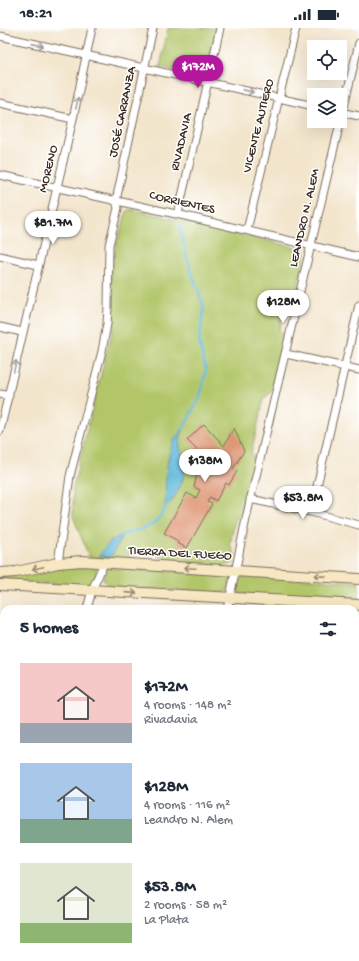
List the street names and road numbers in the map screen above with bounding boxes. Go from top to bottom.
street label: JOSÉ CARRANZA [105,64,140,159]
street label: VICENTE AUTIERO [240,77,278,175]
street label: RIVADAVIA [168,110,196,172]
street label: MORENO [36,144,62,194]
street label: LEANDRO N. ALEM [286,166,324,269]
street label: CORRIENTES [148,188,217,218]
street label: TIERRA DEL FUEGO [127,544,232,564]

